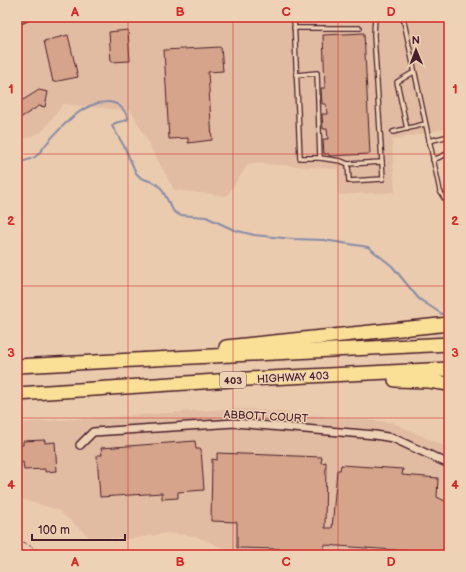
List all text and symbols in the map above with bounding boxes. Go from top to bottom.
text: A [70,4,79,20]
text: B [175,4,185,20]
text: C [281,4,291,20]
text: D [386,4,396,20]
north arrow [396,30,436,70]
text: N [412,34,420,47]
text: 1 [8,81,14,97]
text: 1 [452,81,458,97]
text: 2 [7,213,15,229]
text: 2 [451,213,459,229]
text: 3 [7,345,15,361]
text: 3 [451,345,459,361]
street label: HIGHWAY 403 [257,369,330,386]
road number: 403 [220,372,246,388]
street label: ABBOTT COURT [223,408,309,425]
text: 4 [7,477,15,493]
text: 4 [451,477,459,493]
scale bar [32,516,125,542]
text: 100 m [38,523,70,538]
text: A [70,554,79,570]
text: B [175,554,185,570]
text: C [281,554,291,570]
text: D [386,554,396,570]

